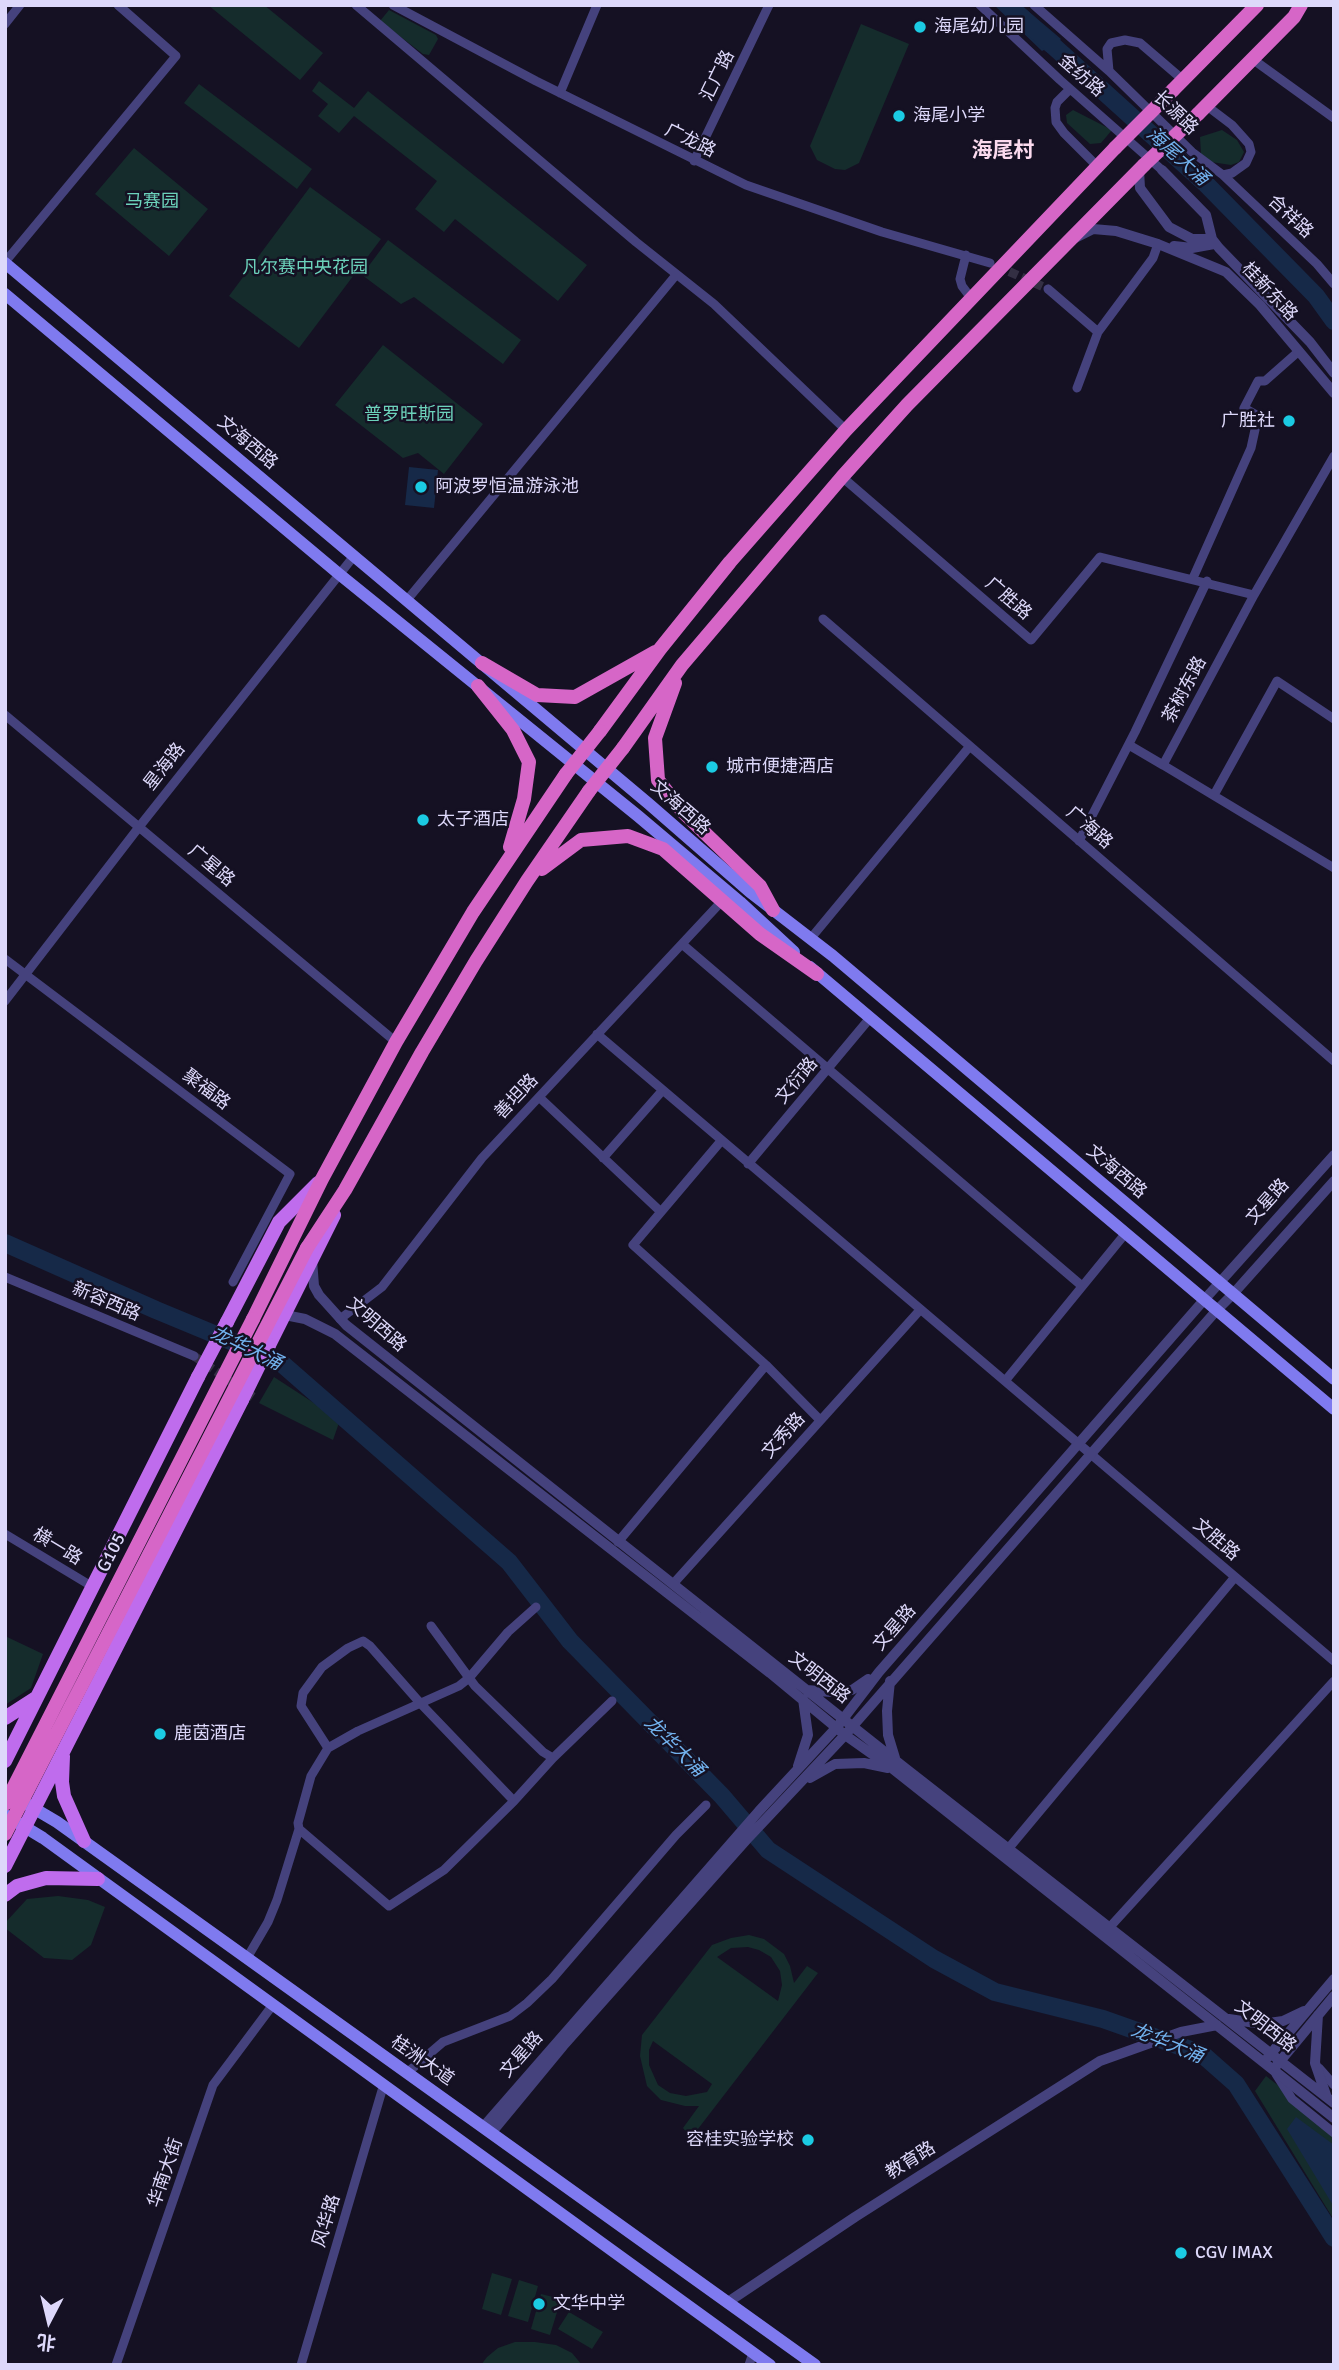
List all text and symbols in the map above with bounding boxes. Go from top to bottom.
place label: 海尾幼儿园 [934,16,1024,38]
marker: 海尾幼儿园 [912,19,928,35]
street label: 汇广路 [696,47,740,105]
street label: 金纺路 [1054,50,1108,102]
street label: 长源路 [1148,86,1202,140]
place label: 海尾小学 [913,105,985,127]
marker: 海尾小学 [891,108,907,124]
street label: 广龙路 [661,119,719,163]
water label: 海尾大涌 [1141,123,1213,191]
district label: 海尾村 [972,138,1034,164]
park label: 马赛园 [125,191,179,213]
street label: 合祥路 [1263,191,1317,243]
park label: 凡尔赛中央花园 [242,257,368,279]
street label: 桂新东路 [1237,258,1301,326]
park label: 普罗旺斯园 [364,404,454,426]
place label: 广胜社 [1221,410,1275,432]
street label: 文海西路 [212,412,282,474]
marker: 广胜社 [1281,413,1297,429]
place label: 阿波罗恒温游泳池 [435,476,579,498]
marker: 阿波罗恒温游泳池 [413,479,429,495]
street label: 广胜路 [981,573,1035,625]
street label: 茶树东路 [1159,653,1211,727]
street label: 星海路 [140,739,190,795]
place label: 城市便捷酒店 [726,756,834,778]
marker: 城市便捷酒店 [704,759,720,775]
street label: 文海西路 [646,776,714,840]
street label: 广海路 [1062,802,1116,854]
place label: 太子酒店 [437,809,509,831]
marker: 太子酒店 [415,812,431,828]
street label: 广星路 [183,840,239,892]
street label: 文衍路 [771,1053,823,1109]
street label: 聚福路 [178,1065,234,1115]
street label: 善坦路 [491,1070,543,1124]
street label: 文海西路 [1081,1141,1151,1203]
street label: 文星路 [1242,1175,1294,1229]
street label: 新容西路 [69,1278,143,1326]
street label: 文明西路 [342,1293,410,1357]
water label: 龙华大涌 [207,1322,285,1376]
street label: 文秀路 [758,1409,810,1463]
street label: 文胜路 [1188,1514,1244,1566]
street label: 横一路 [28,1524,86,1570]
street label: G105 [93,1530,131,1576]
street label: 文星路 [869,1601,921,1655]
street label: 文明西路 [784,1647,854,1709]
water label: 龙华大涌 [639,1712,709,1782]
place label: 鹿茵酒店 [174,1723,246,1745]
marker: 鹿茵酒店 [152,1726,168,1742]
street label: 文明西路 [1230,1996,1300,2058]
water label: 龙华大涌 [1127,2019,1207,2069]
street label: 文星路 [496,2028,548,2082]
street label: 桂洲大道 [386,2032,458,2090]
place label: 容桂实验学校 [686,2129,794,2151]
marker: 容桂实验学校 [800,2132,816,2148]
street label: 华南大街 [144,2135,188,2211]
street label: 教育路 [882,2138,940,2184]
street label: 风华路 [309,2192,345,2250]
place label: CGV IMAX [1195,2242,1273,2264]
marker: CGV IMAX [1173,2245,1189,2261]
north arrow [14,2286,84,2356]
place label: 文华中学 [553,2293,625,2315]
marker: 文华中学 [531,2296,547,2312]
text: 北 [36,2329,57,2355]

